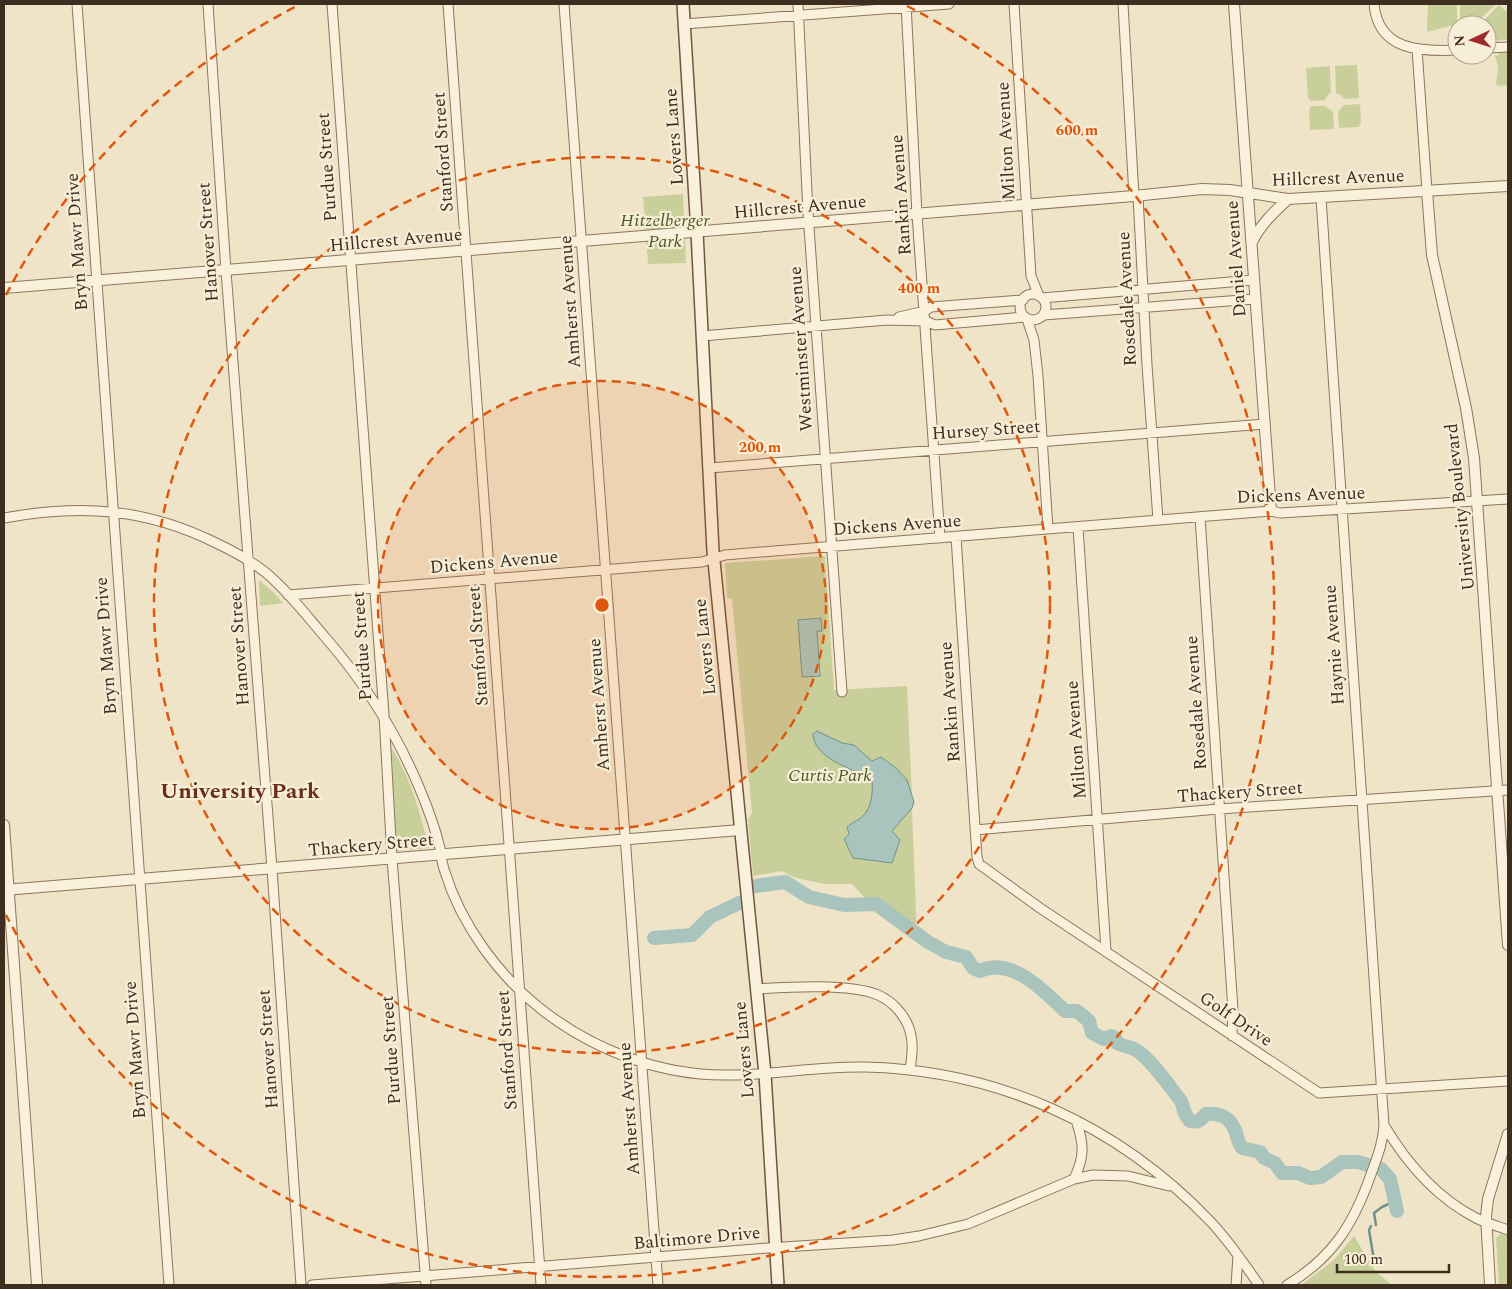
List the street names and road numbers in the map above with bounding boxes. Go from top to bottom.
street label: Milton Avenue [989,81,1023,201]
street label: Lovers Lane [657,88,691,186]
street label: Stanford Street [425,91,461,213]
street label: Purdue Street [310,112,344,222]
street label: Rankin Avenue [883,134,919,256]
street label: Hillcrest Avenue [1271,162,1405,194]
street label: Bryn Mawr Drive [59,172,95,312]
street label: Hanover Street [190,181,226,303]
street label: Hillcrest Avenue [732,188,868,226]
street label: Daniel Avenue [1218,200,1254,318]
street label: Hillcrest Avenue [328,221,464,259]
street label: Rosedale Avenue [1110,231,1144,367]
street label: Amherst Avenue [552,235,588,369]
street label: Westminster Avenue [782,266,820,432]
street label: Hursey Street [931,413,1041,447]
street label: University Boulevard [1438,422,1482,592]
street label: Dickens Avenue [1236,479,1366,511]
street label: Dickens Avenue [832,507,962,543]
street label: Dickens Avenue [429,543,559,581]
street label: Bryn Mawr Drive [88,576,124,716]
street label: Haynie Avenue [1316,584,1352,706]
street label: Hanover Street [221,585,257,707]
street label: Stanford Street [460,585,496,707]
street label: Purdue Street [345,591,379,701]
street label: Lovers Lane [686,597,724,697]
street label: Rosedale Avenue [1178,635,1214,771]
street label: Amherst Avenue [581,638,617,772]
street label: Rankin Avenue [932,641,968,763]
street label: Milton Avenue [1058,680,1094,800]
street label: Thackery Street [1176,774,1304,810]
street label: Thackery Street [307,826,435,864]
street label: Bryn Mawr Drive [117,980,153,1120]
street label: Golf Drive [1194,984,1278,1054]
street label: Hanover Street [250,988,286,1110]
street label: Stanford Street [489,989,525,1111]
street label: Purdue Street [374,995,408,1105]
street label: Lovers Lane [726,1000,762,1100]
street label: Amherst Avenue [611,1042,647,1176]
street label: Baltimore Drive [632,1219,762,1257]

